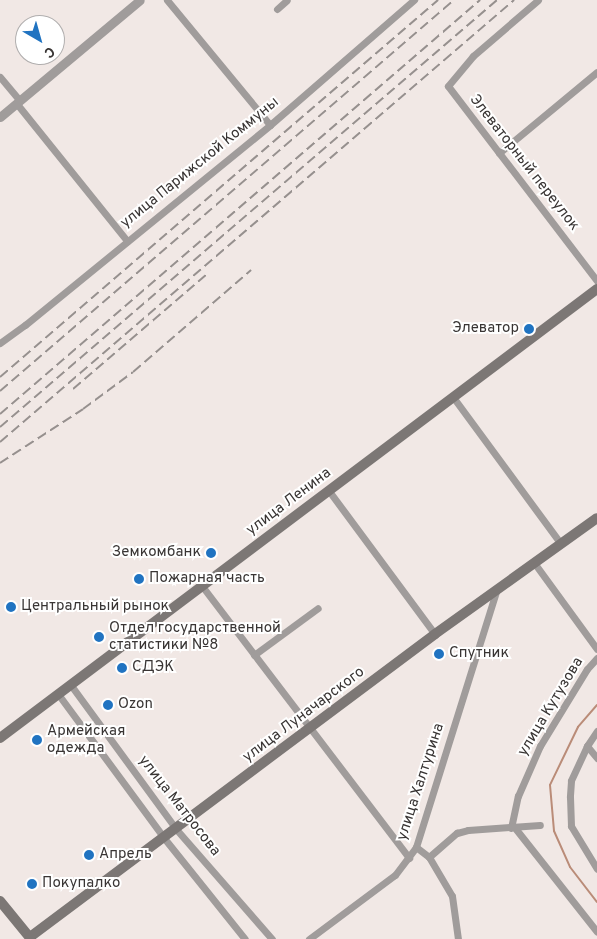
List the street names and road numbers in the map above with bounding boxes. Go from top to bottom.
street label: Элеваторный переулок [465,91,583,235]
street label: улица Парижской Коммуны [117,94,283,232]
street label: улица Ленина [243,464,335,540]
street label: улица Кутузова [514,654,588,760]
street label: улица Луначарского [240,663,368,767]
street label: улица Халтурина [394,721,448,843]
street label: улица Матросова [134,752,224,860]

